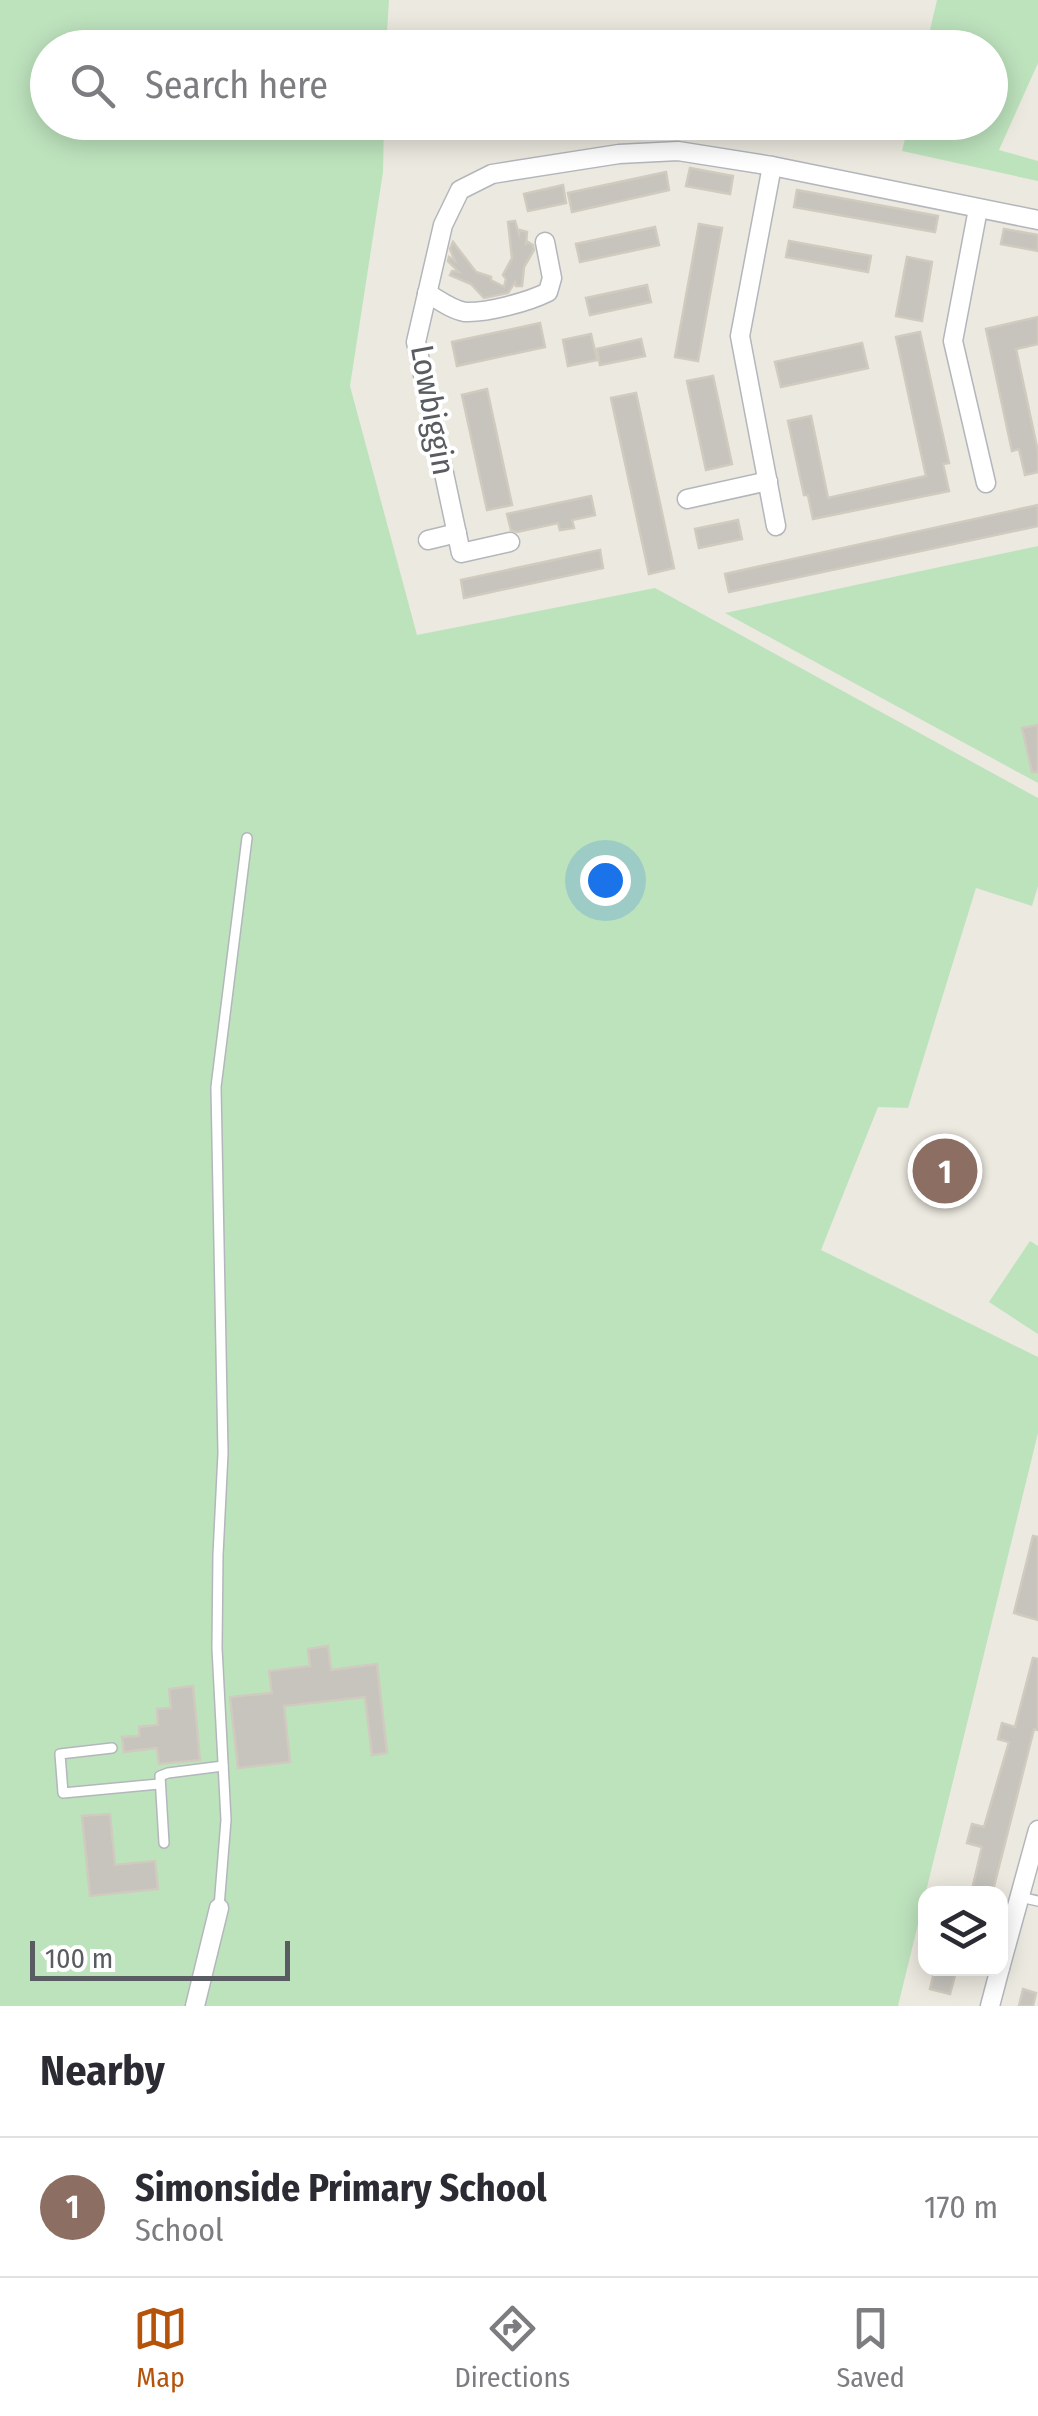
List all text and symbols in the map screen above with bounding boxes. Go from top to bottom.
search box [30,30,1008,140]
icon: search [65,58,120,113]
text: Search here [145,62,328,108]
street label: Lowbiggin [403,342,463,478]
your location [580,855,631,906]
pin: 1 [912,1134,978,1208]
map controls [918,1886,1008,1976]
button: layers [918,1886,1008,1976]
scale bar [30,1936,290,1980]
text: 100 m [45,1942,113,1975]
text: Nearby [40,2046,165,2096]
text: Simonside Primary School [135,2165,547,2211]
text: 1 [66,2188,79,2226]
text: 170 m [924,2188,998,2226]
text: School [135,2211,224,2249]
tab: Map [133,2301,188,2394]
tab: Directions [454,2301,570,2394]
tab: Saved [836,2301,905,2394]

